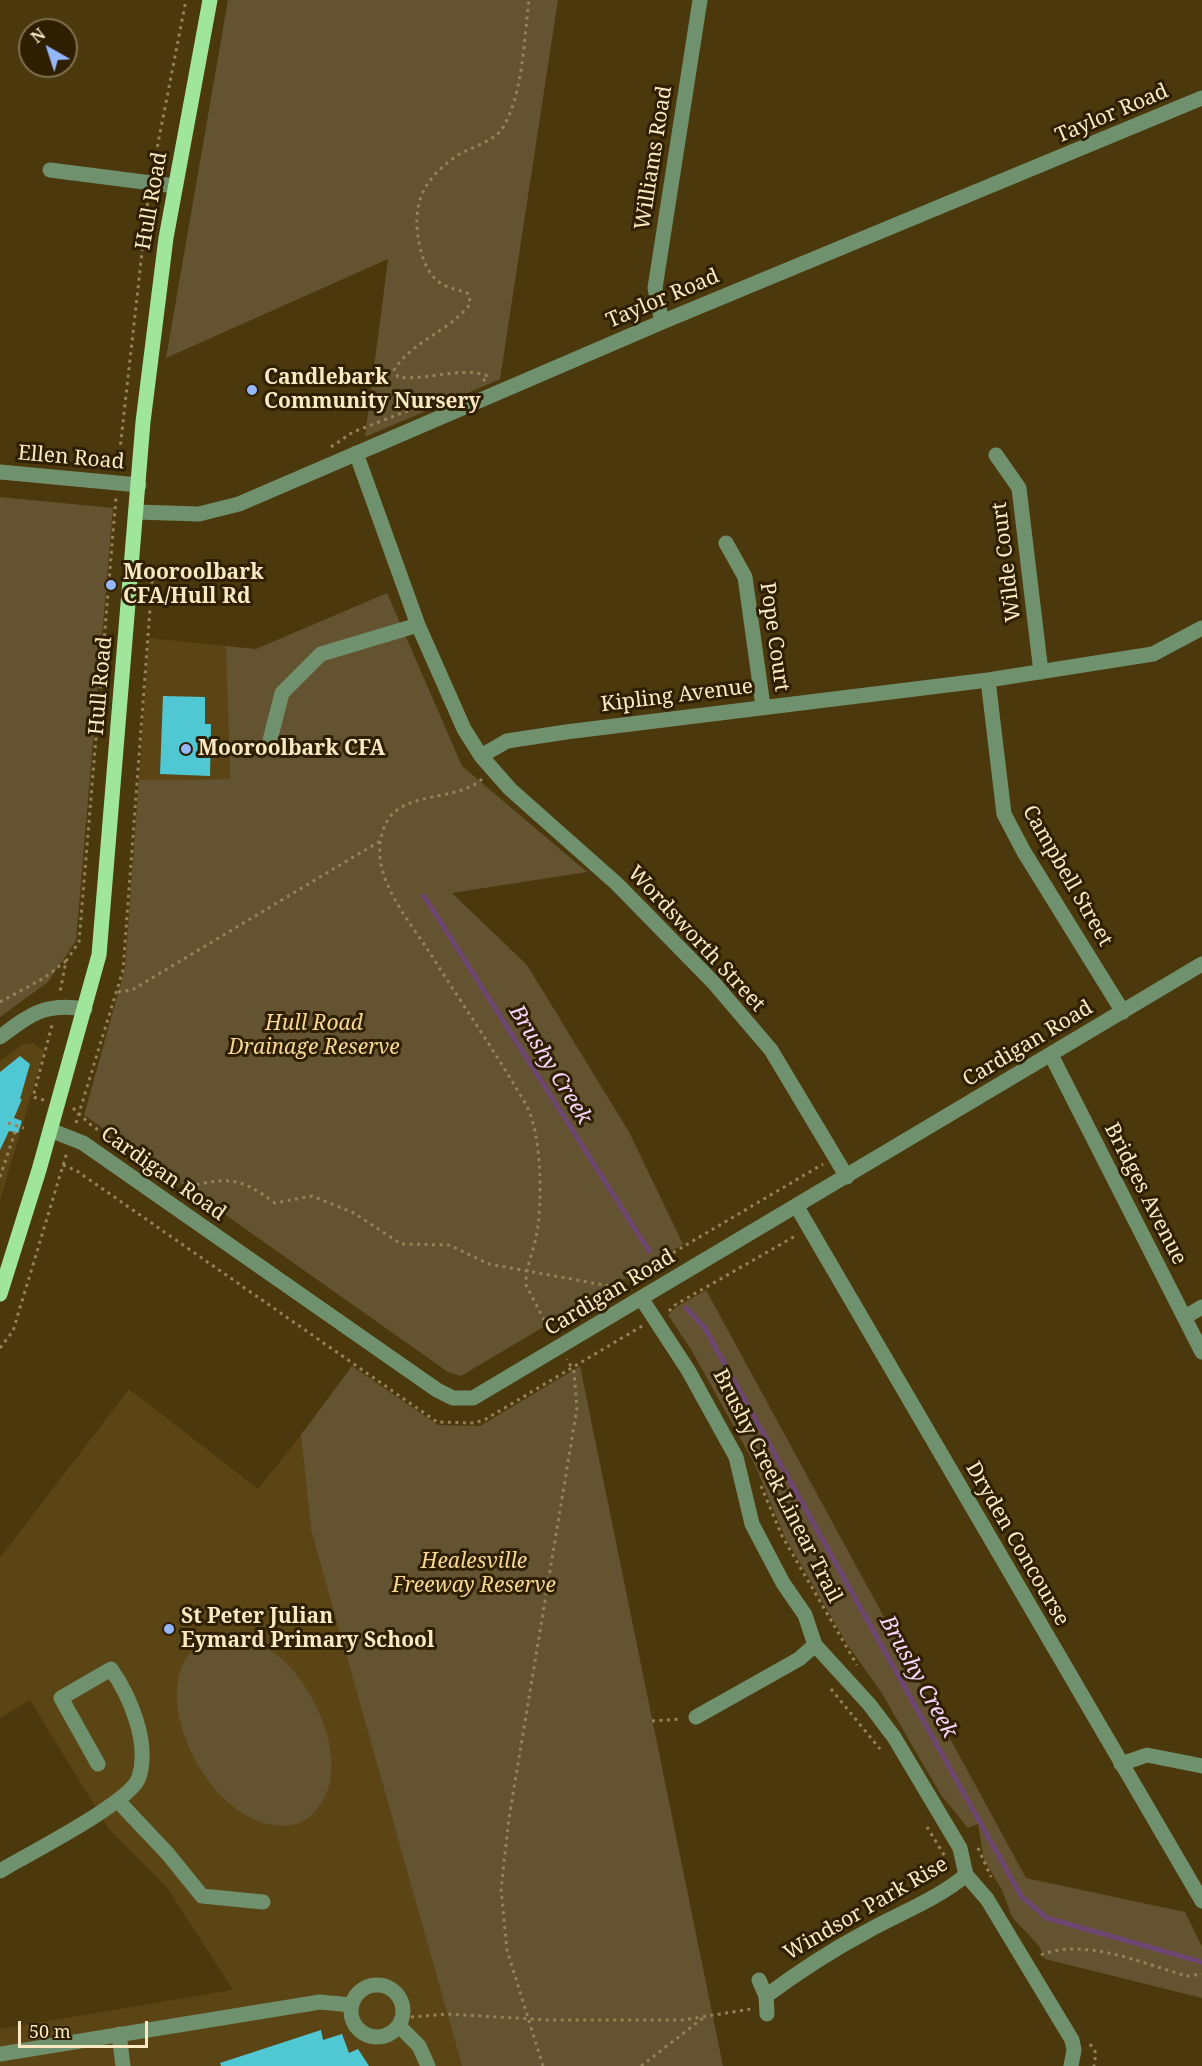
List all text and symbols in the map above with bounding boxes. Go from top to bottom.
north arrow [18,18,78,78]
text: N [26,23,50,48]
street label: Taylor Road [1052,79,1172,149]
street label: Williams Road [630,84,678,232]
street label: Hull Road [131,150,173,252]
street label: Taylor Road [603,264,723,334]
place label: Candlebark Community Nursery [264,365,481,415]
marker: Candlebark Community Nursery [245,383,259,397]
street label: Ellen Road [17,441,125,475]
street label: Wilde Court [987,501,1027,623]
place label: Mooroolbark CFA/Hull Rd [123,560,264,610]
marker: Mooroolbark CFA/Hull Rd [104,578,118,592]
street label: Pope Court [754,581,794,693]
street label: Hull Road [84,636,118,736]
street label: Kipling Avenue [600,674,754,718]
place label: Mooroolbark CFA [198,736,385,762]
marker: Mooroolbark CFA [179,742,193,756]
street label: Campbell Street [1016,801,1118,951]
street label: Wordsworth Street [622,861,770,1017]
street label: Cardigan Road [959,995,1097,1093]
water label: Brushy Creek [503,1000,597,1130]
park label: Hull Road Drainage Reserve [228,1011,400,1061]
street label: Bridges Avenue [1098,1119,1192,1269]
street label: Cardigan Road [96,1122,230,1226]
street label: Cardigan Road [541,1244,679,1342]
street label: Brushy Creek Linear Trail [707,1365,847,1607]
street label: Dryden Concourse [960,1458,1074,1630]
park label: Healesville Freeway Reserve [392,1549,556,1599]
place label: St Peter Julian Eymard Primary School [181,1604,434,1654]
water label: Brushy Creek [873,1611,963,1743]
marker: St Peter Julian Eymard Primary School [162,1622,176,1636]
street label: Windsor Park Rise [779,1852,953,1966]
scale bar [21,2009,152,2047]
text: 50 m [29,2019,71,2043]

